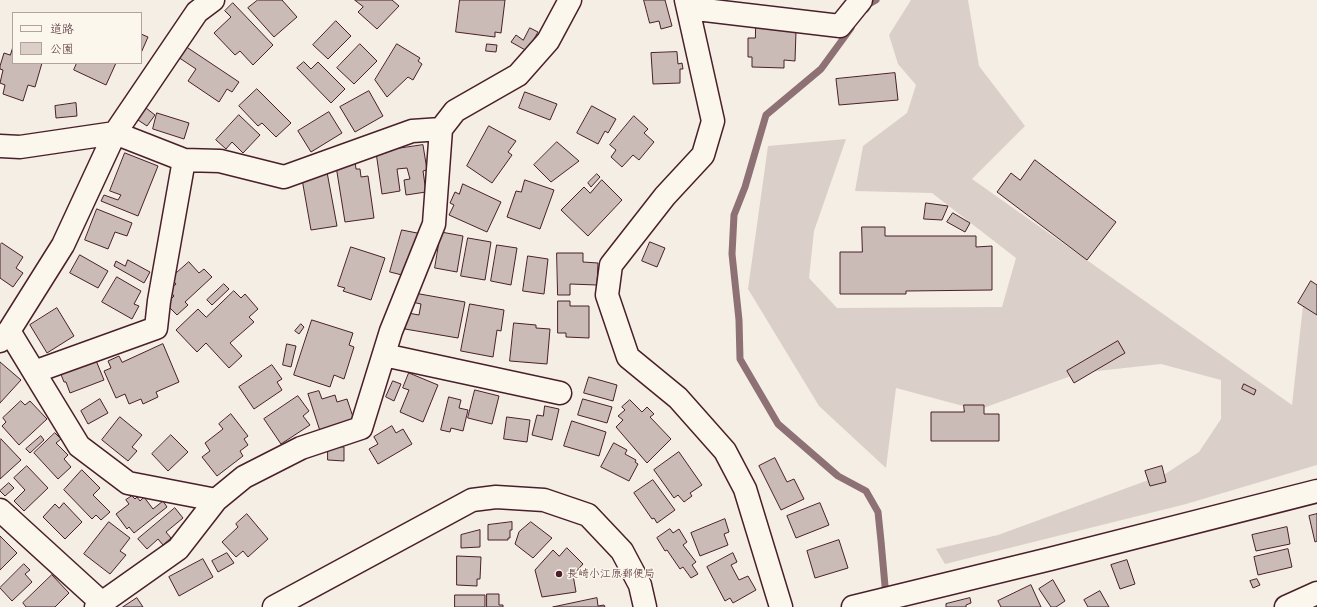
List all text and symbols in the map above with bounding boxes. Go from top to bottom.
legend [12,12,142,64]
text: 道路 [50,21,74,37]
text: 公園 [50,41,74,57]
place label: 長崎小江原郵便局 [567,567,655,581]
marker: 長崎小江原郵便局 [554,569,564,579]

